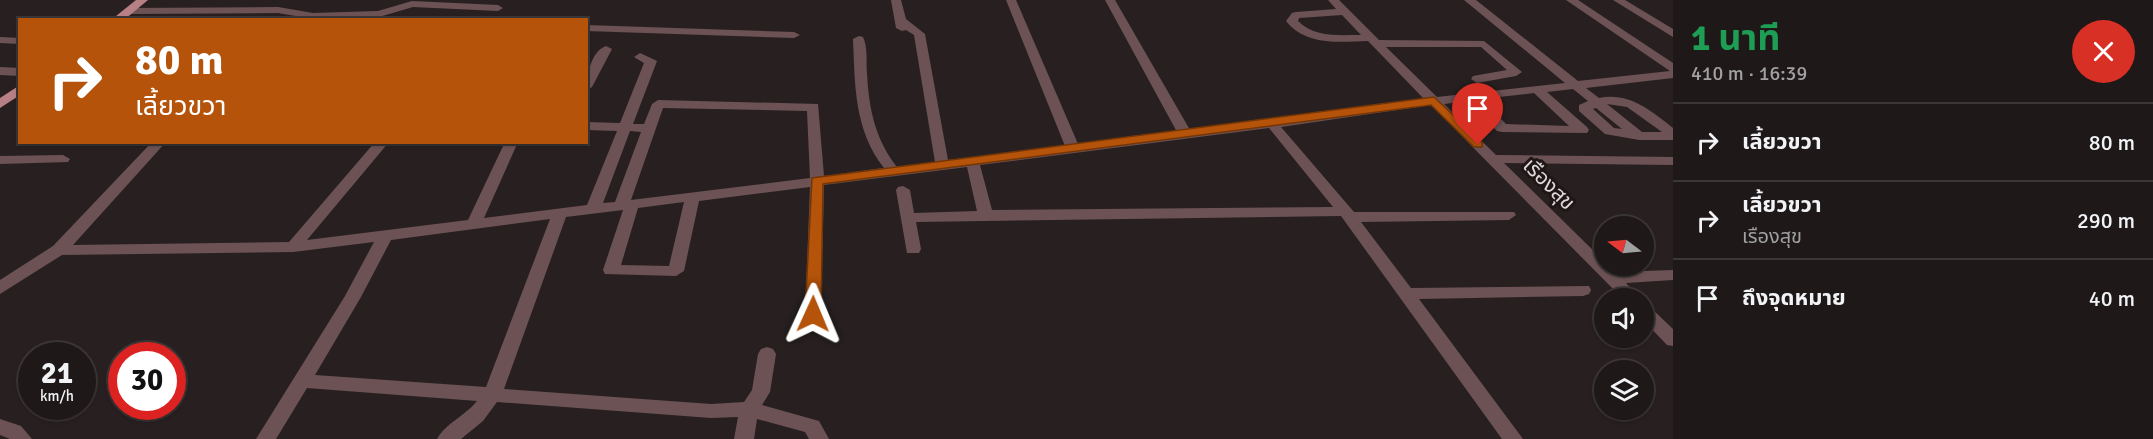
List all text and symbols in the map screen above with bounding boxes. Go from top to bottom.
text: 1 นาที [1691,16,1780,61]
button: close [2072,20,2135,83]
text: 80 m [135,35,224,86]
icon: right [36,42,114,120]
text: 410 m · 16:39 [1691,61,1807,86]
pin [1452,83,1503,145]
text: เลี้ยวขวา [135,90,226,123]
icon: arrive [1461,92,1494,125]
icon: right [1691,126,1724,159]
text: เลี้ยวขวา [1742,128,1822,155]
text: 80 m [2089,129,2135,156]
street label: เรืองสุข [1518,153,1580,215]
text: เลี้ยวขวา [1742,191,1822,218]
icon: right [1691,204,1724,237]
text: 290 m [2077,207,2135,234]
north arrow [1594,216,1654,276]
map controls [1594,216,1654,420]
text: เรืองสุข [1742,224,1802,249]
position arrow [781,282,845,346]
icon: arrive [1691,282,1724,315]
text: ถึงจุดหมาย [1742,284,1846,311]
text: 40 m [2089,285,2135,312]
button: sound [1594,288,1654,348]
speed limit sign: 30 [108,342,186,420]
text: 21 [41,355,73,392]
button: layers [1594,360,1654,420]
text: km/h [40,387,74,405]

